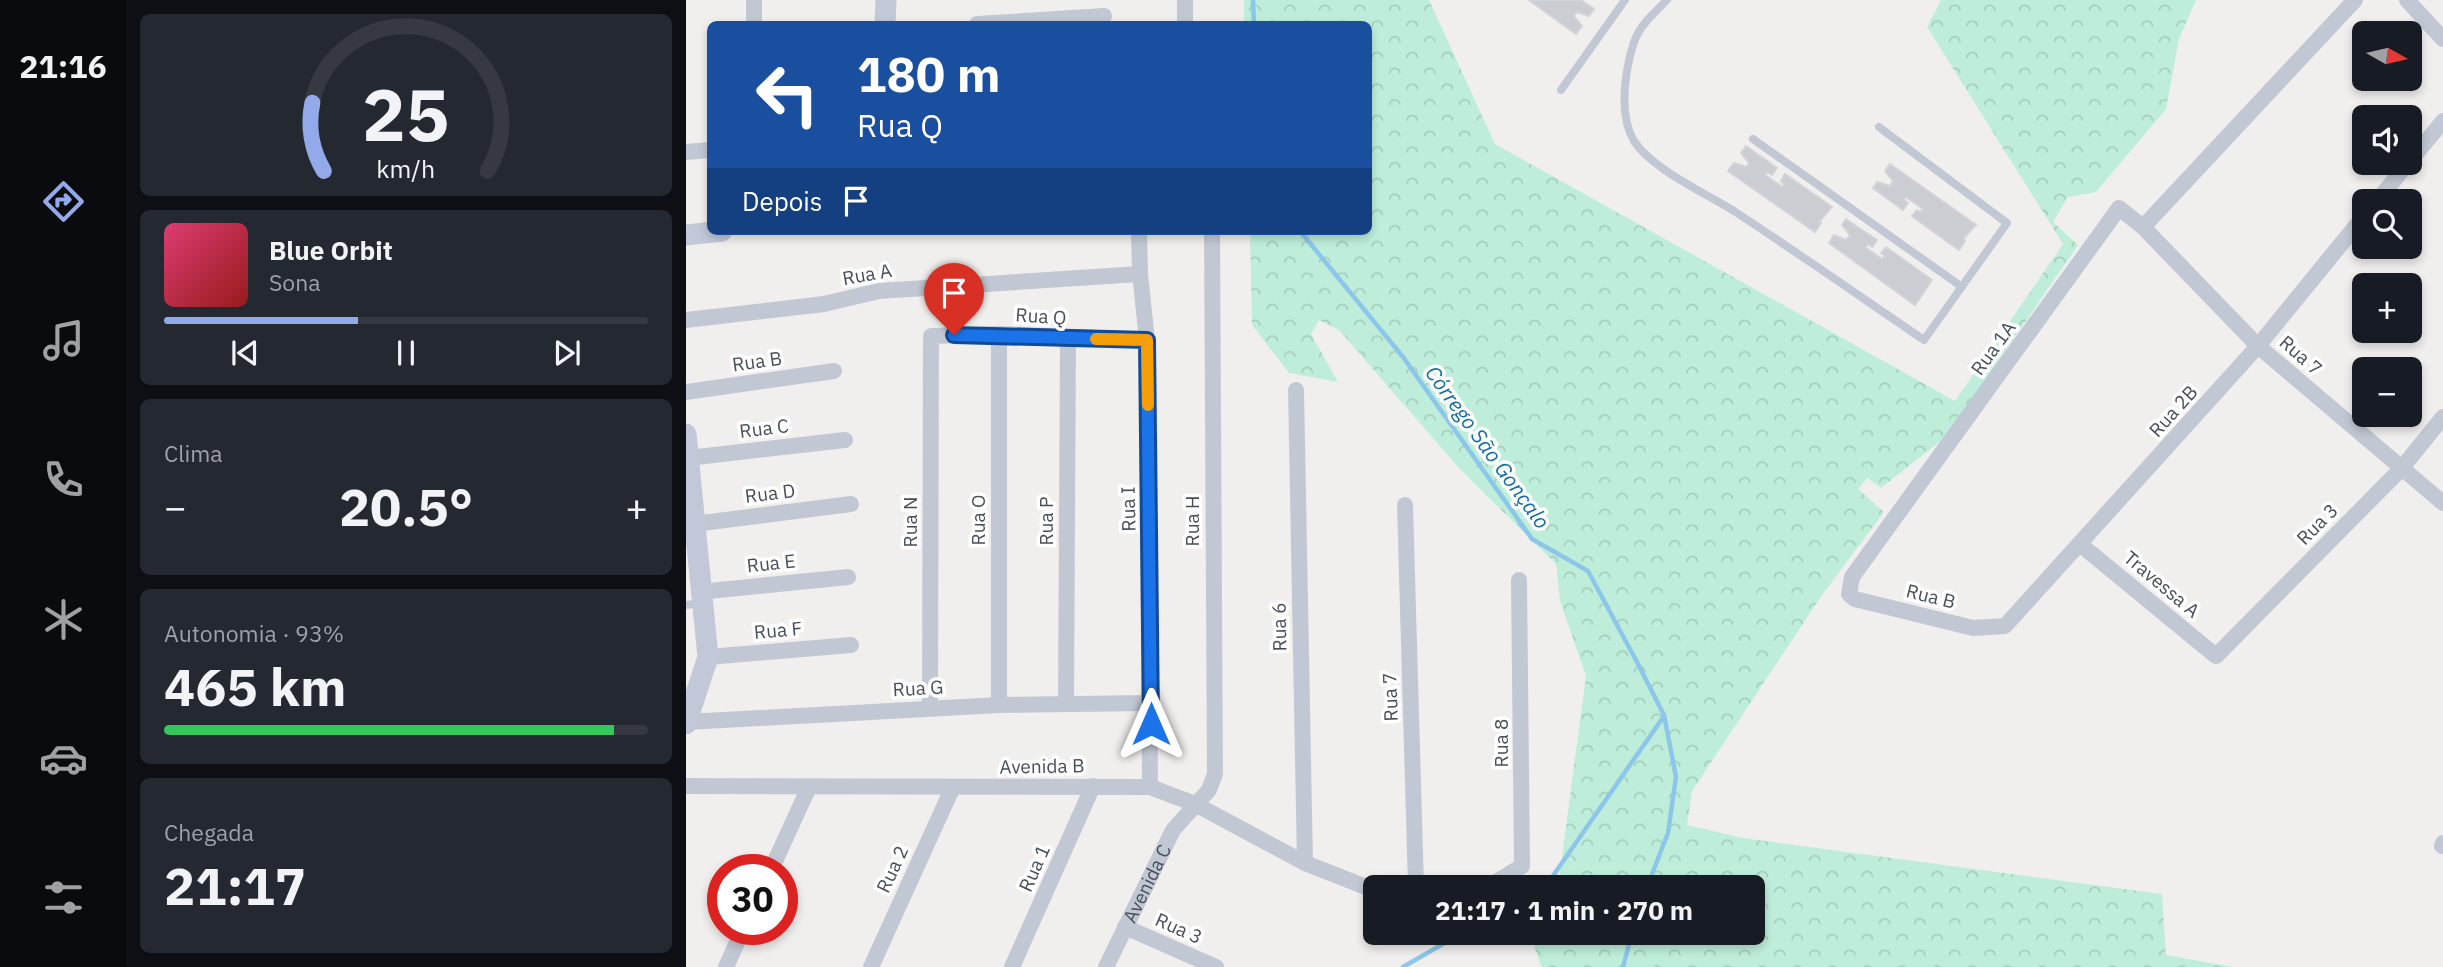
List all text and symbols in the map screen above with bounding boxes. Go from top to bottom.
north arrow [2352,21,2422,91]
map controls [2352,21,2422,427]
text: 180 m [857,42,1001,105]
text: 21:16 [19,45,107,87]
icon: left [742,49,833,140]
text: 25 [362,66,450,161]
text: Rua Q [857,104,943,146]
button: sound [2352,105,2422,175]
text: km/h [377,152,435,185]
icon: directions [39,177,88,226]
icon: arrive [837,182,875,220]
text: Depois [742,184,823,218]
button: search [2352,189,2422,259]
text: Blue Orbit [269,233,393,267]
street label: Rua A [840,258,894,290]
pin [924,263,984,335]
text: Sona [269,267,321,297]
button: + [2352,273,2422,343]
icon: arrive [935,274,973,312]
street label: Rua Q [1015,302,1067,330]
icon: music [39,316,88,365]
street label: Rua 1A [1965,316,2021,380]
street label: Rua 7 [2275,330,2327,380]
icon: previous [226,334,264,372]
icon: pause [387,334,425,372]
icon: next [548,334,586,372]
street label: Rua B [731,346,783,376]
button: − [2352,357,2422,427]
water label: Córrego São Gonçalo [1419,360,1557,534]
street label: Rua 2B [2144,380,2202,442]
street label: Rua C [738,413,790,443]
text: Clima [164,438,223,468]
icon: phone [39,455,88,504]
text: 20.5° [339,473,473,540]
street label: Rua D [744,478,796,508]
text: − [164,482,187,531]
text: + [625,482,648,531]
street label: Rua I [1116,486,1140,532]
street label: Rua O [966,494,990,546]
street label: Rua H [1180,495,1204,547]
street label: Rua N [898,496,922,548]
street label: Rua P [1034,496,1058,546]
street label: Rua 3 [2291,498,2343,550]
street label: Travessa A [2119,545,2205,623]
street label: Rua E [746,549,796,577]
street label: Rua B [1904,578,1958,614]
icon: climate [39,595,88,644]
street label: Rua 6 [1267,602,1291,652]
street label: Rua F [753,616,803,644]
text: Autonomia · 93% [164,618,344,648]
text: 465 km [164,653,346,720]
street label: Rua 7 [1377,672,1403,722]
street label: Rua G [892,675,944,701]
position arrow [1114,687,1188,761]
street label: Rua 8 [1489,719,1513,767]
icon: car [39,734,88,783]
street label: Avenida B [999,753,1085,779]
text: Chegada [164,817,254,847]
street label: Avenida C [1118,840,1176,927]
street label: Rua 1 [1013,841,1055,895]
street label: Rua 2 [871,842,913,896]
text: 21:17 [164,852,306,919]
speed limit sign: 30 [707,854,798,945]
icon: filters [39,873,88,922]
text: 21:17 · 1 min · 270 m [1435,893,1693,927]
street label: Rua 3 [1152,907,1206,949]

